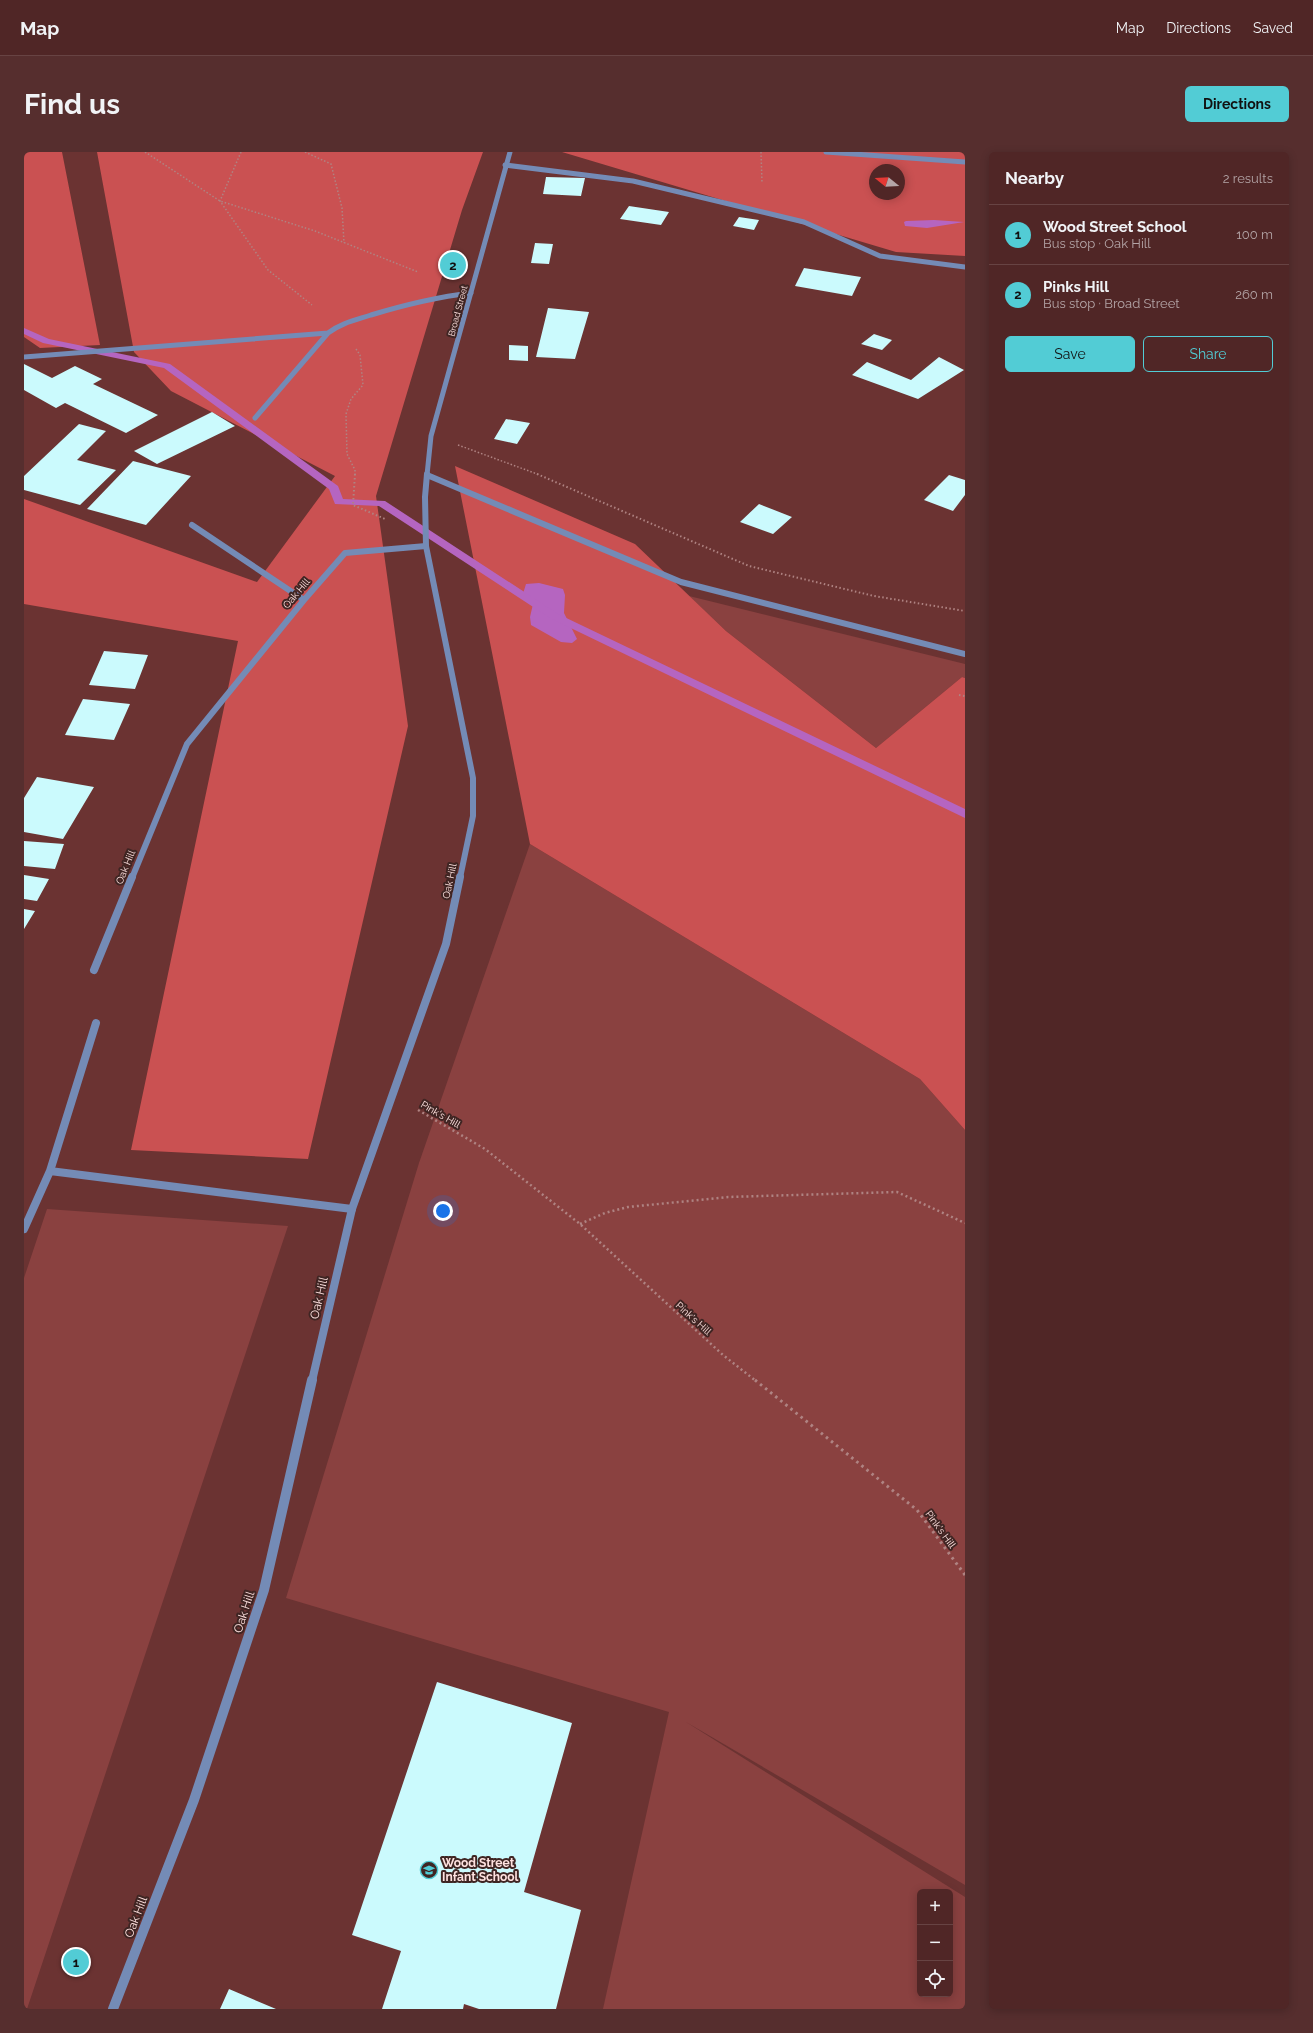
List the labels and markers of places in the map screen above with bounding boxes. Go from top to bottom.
pin: 2 [440,250,466,280]
place label: Wood Street Infant School [442,1856,519,1884]
school or university icon: Wood Street Infant School [419,1860,439,1880]
pin: 1 [63,1947,89,1977]

